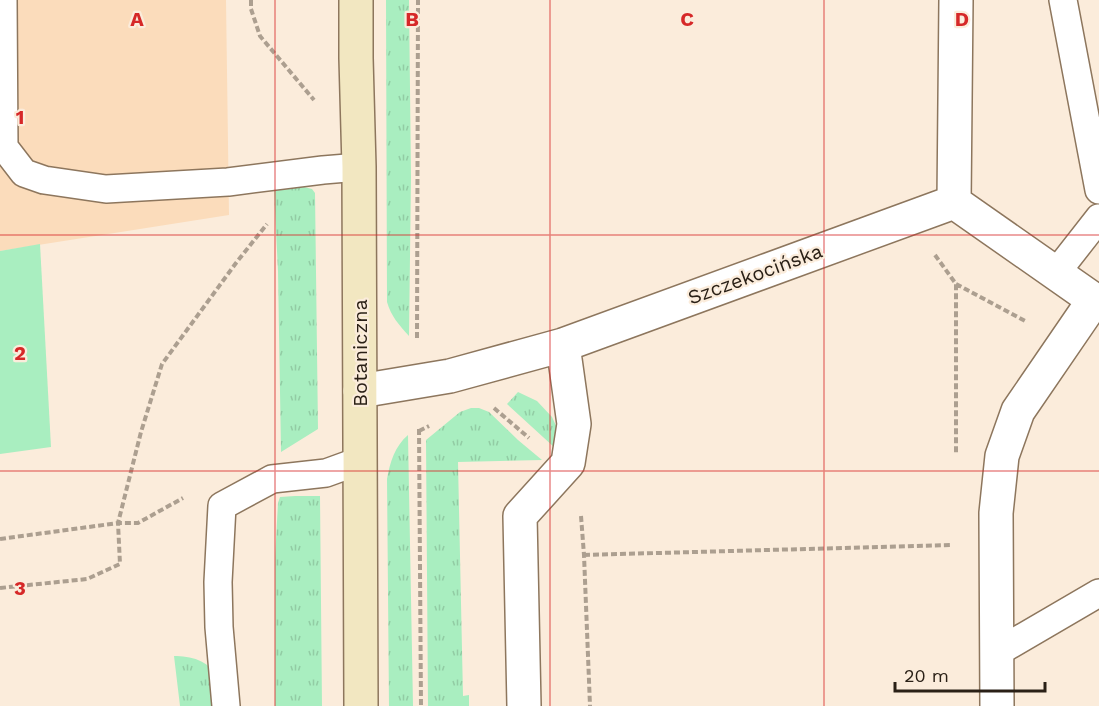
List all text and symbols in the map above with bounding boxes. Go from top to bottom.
text: A [130,7,144,31]
text: B [405,7,419,31]
text: C [680,7,694,31]
text: D [955,7,969,31]
text: 1 [16,105,24,129]
street label: Szczekocińska [684,239,826,309]
street label: Botaniczna [348,299,372,407]
text: 2 [14,341,26,365]
text: 3 [14,576,26,600]
scale bar [895,655,1045,693]
text: 20 m [904,665,949,686]

